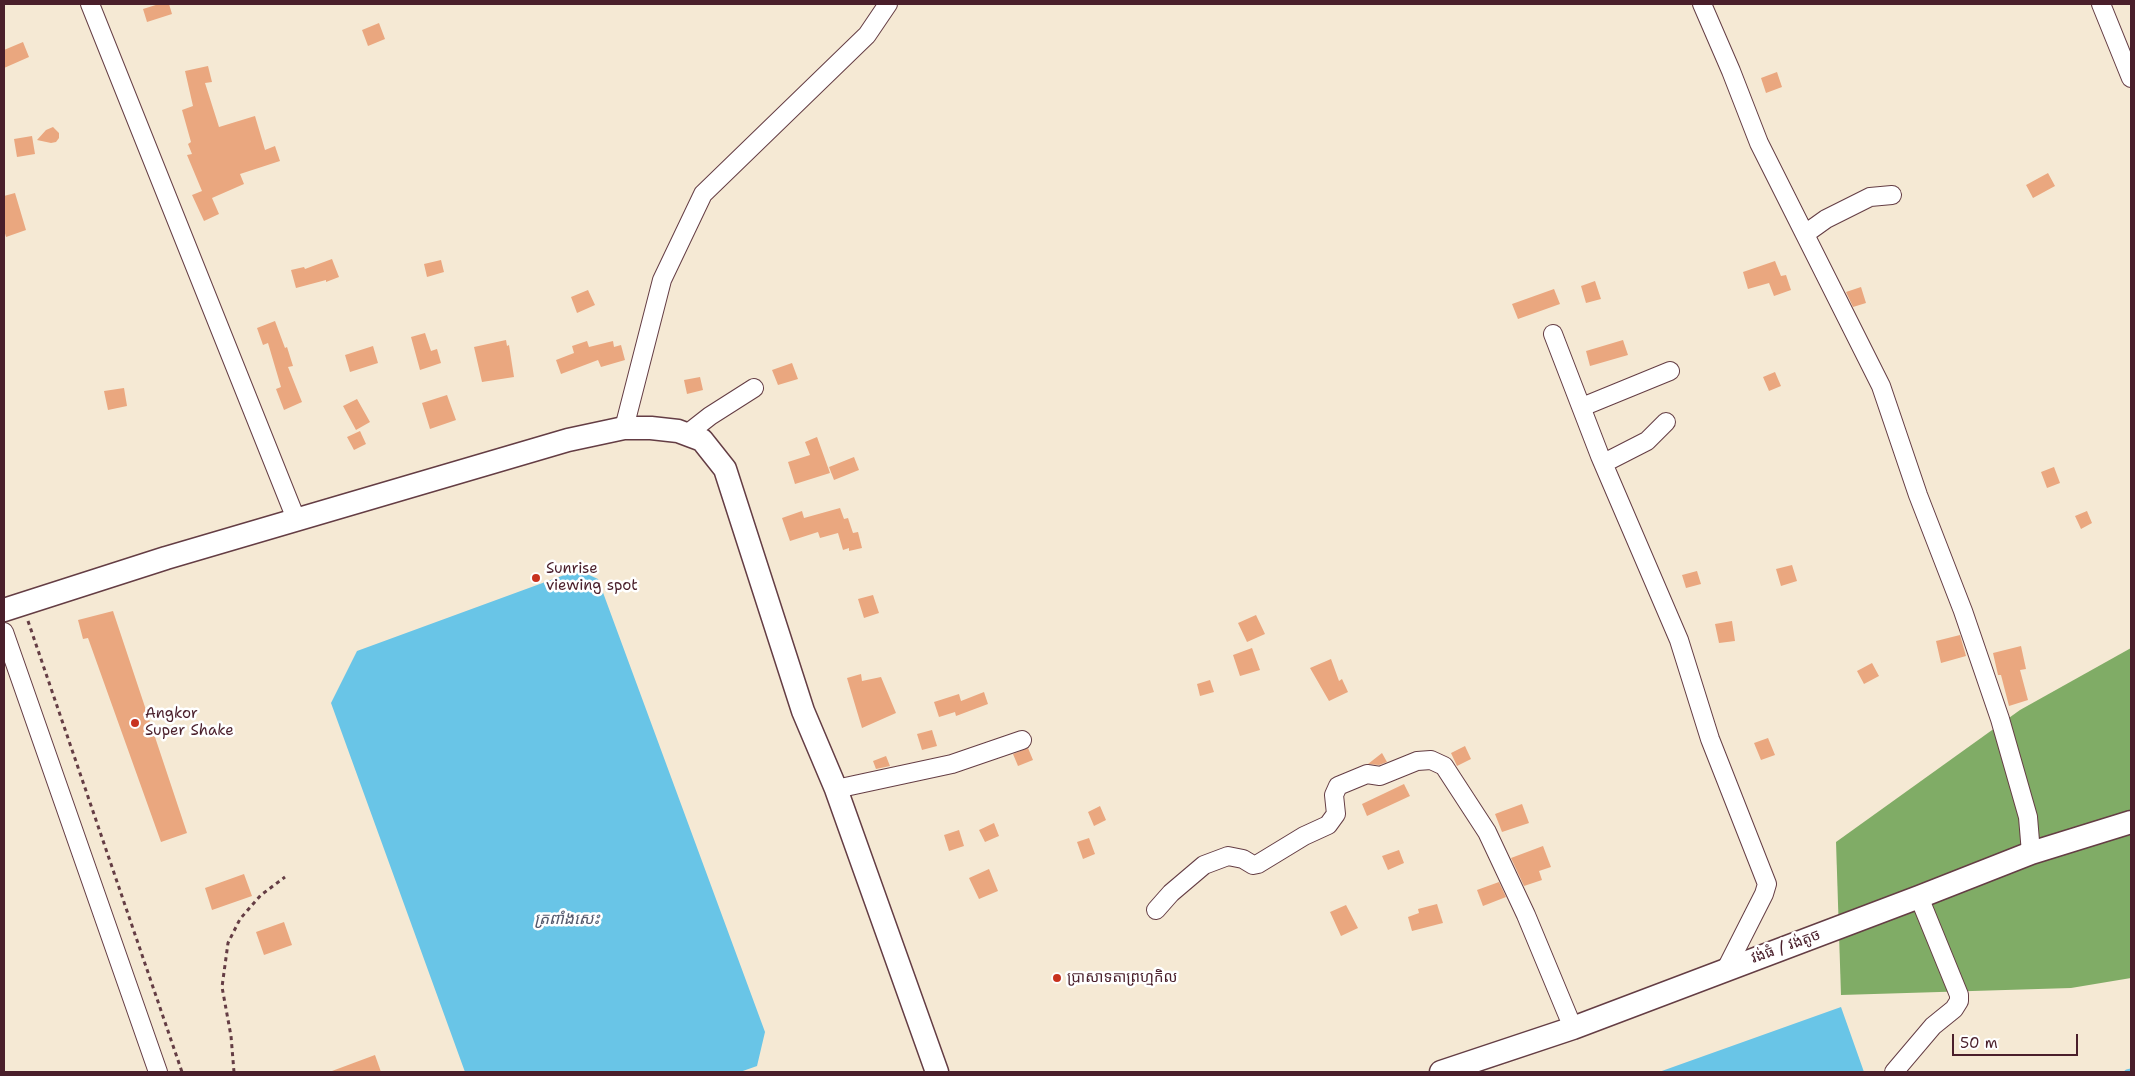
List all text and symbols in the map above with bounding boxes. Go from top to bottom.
place label: Sunrise viewing spot [546,560,638,595]
marker: Sunrise viewing spot [530,572,542,584]
place label: Angkor Super Shake [145,705,234,740]
marker: Angkor Super Shake [129,717,141,729]
water label: ត្រពាំងសេះ [534,910,600,930]
street label: វង់ធំ / វង់តូច [1749,926,1823,968]
place label: ប្រាសាទតាព្រហ្មកិល [1067,969,1177,987]
marker: ប្រាសាទតាព្រហ្មកិល [1051,972,1063,984]
scale bar [1955,1024,2081,1056]
text: 50 m [1960,1033,1998,1053]

